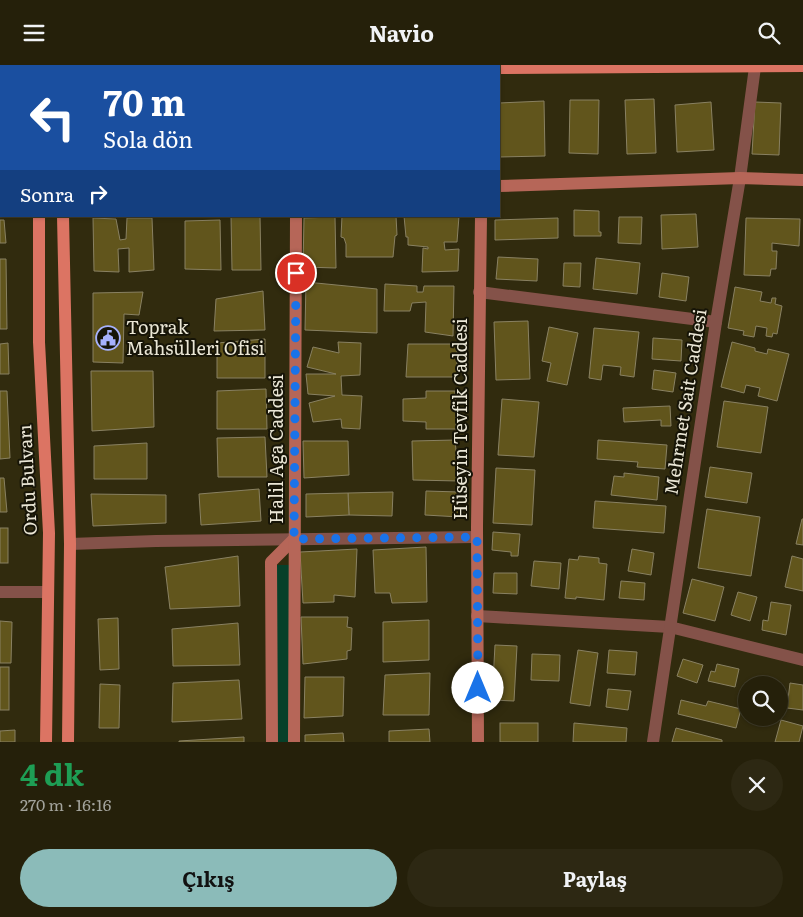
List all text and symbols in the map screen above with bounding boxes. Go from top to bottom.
text: Navio [369,16,434,49]
icon: menu [20,19,48,47]
icon: search [755,19,783,47]
text: 70 m [103,75,185,127]
icon: left [20,85,85,150]
text: Sola dön [103,122,193,155]
text: Sonra [20,180,74,208]
icon: right [84,180,112,208]
pin [275,252,317,294]
icon: arrive [282,259,310,287]
street label: Mehrmet Sait Caddesi [656,307,713,497]
place label: Toprak Mahsülleri Ofisi [126,313,265,361]
street label: Hüseyin Tevfik Caddesi [446,318,473,520]
public building icon: Toprak Mahsülleri Ofisi [95,325,121,351]
street label: Halil Aga Caddesi [262,374,289,524]
street label: Ordu Bulvarı [10,424,43,536]
position arrow [451,661,503,713]
map controls [738,676,788,726]
button: search [738,676,788,726]
text: 4 dk [20,751,84,795]
button: close [731,759,783,811]
text: 270 m · 16:16 [20,792,111,816]
button: Çıkış [20,849,397,907]
button: Paylaş [407,849,783,907]

